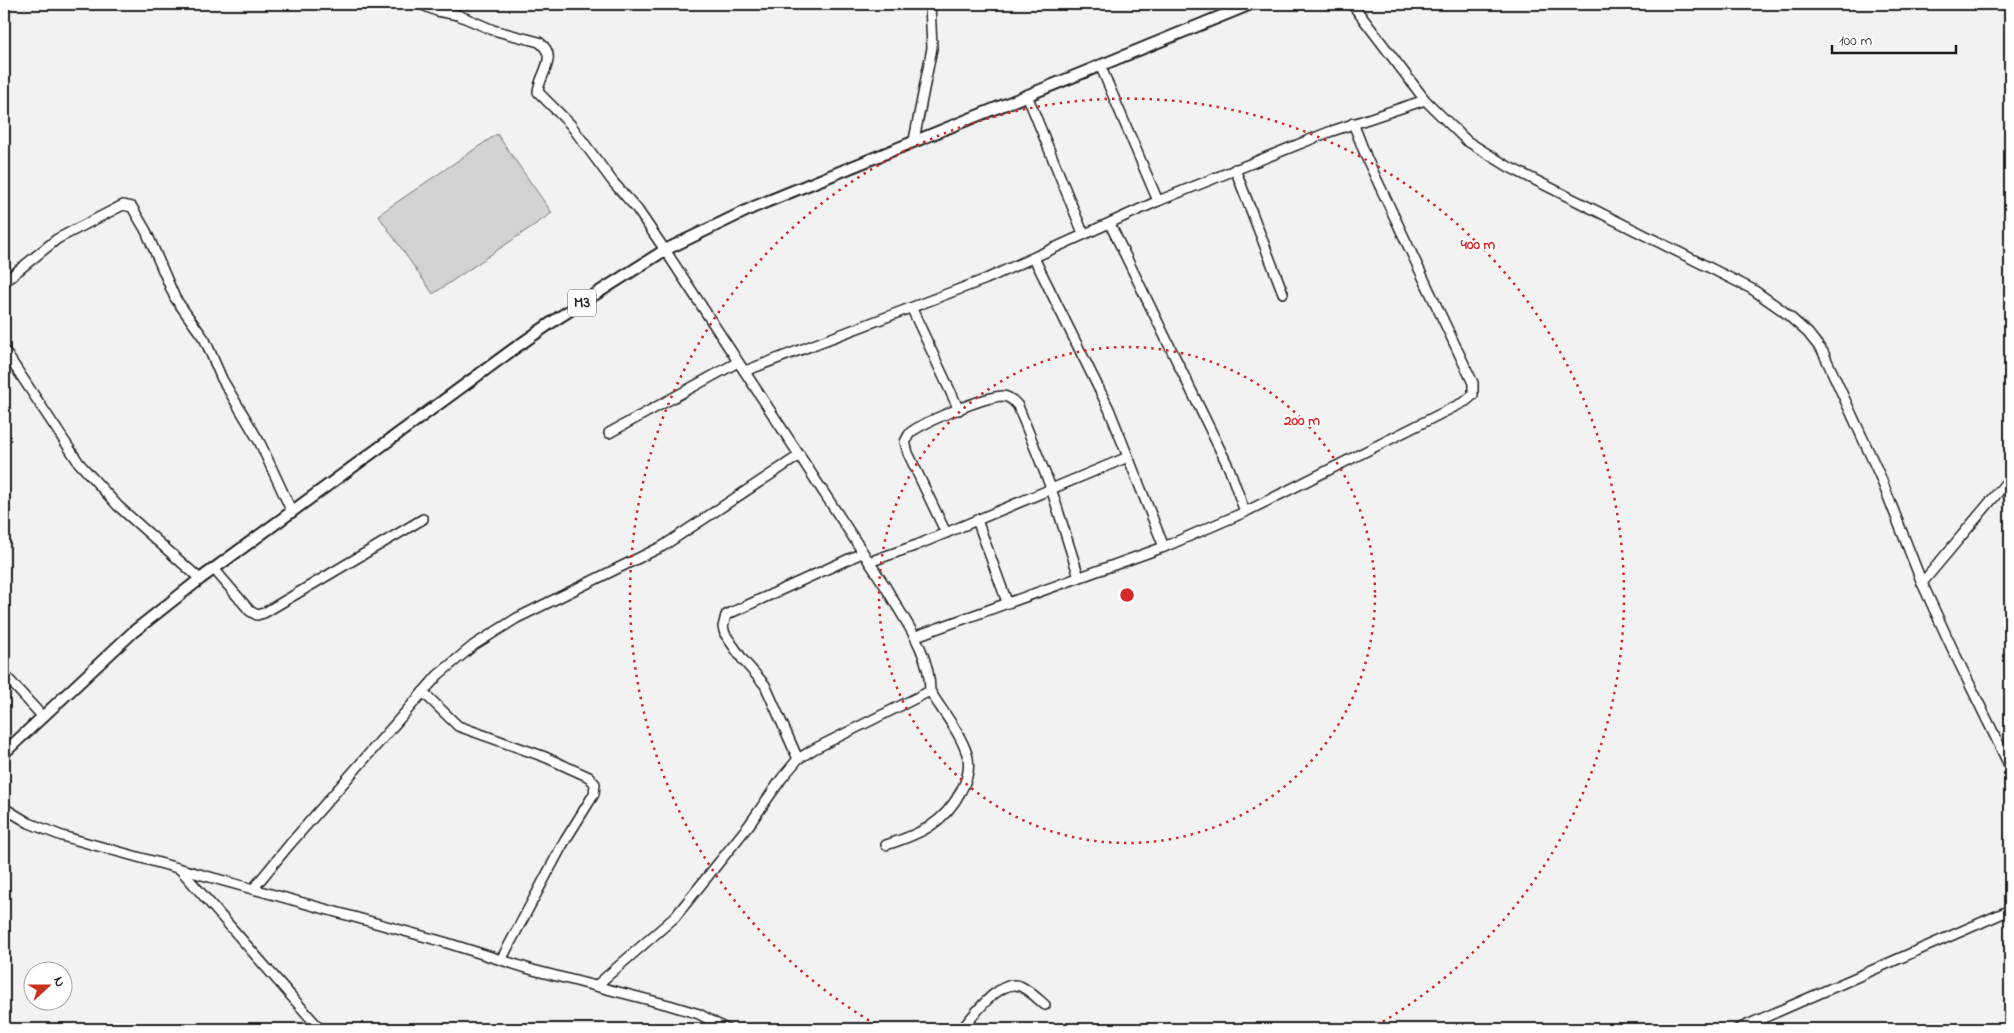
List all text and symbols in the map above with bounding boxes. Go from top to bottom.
scale bar [1832,22,1955,54]
text: 100 m [1839,30,1872,52]
text: 400 m [1460,234,1496,256]
road number: M3 [568,290,596,316]
text: 200 m [1283,410,1320,432]
centre of rings [1118,586,1136,604]
north arrow [22,960,72,1010]
text: N [47,974,70,990]

